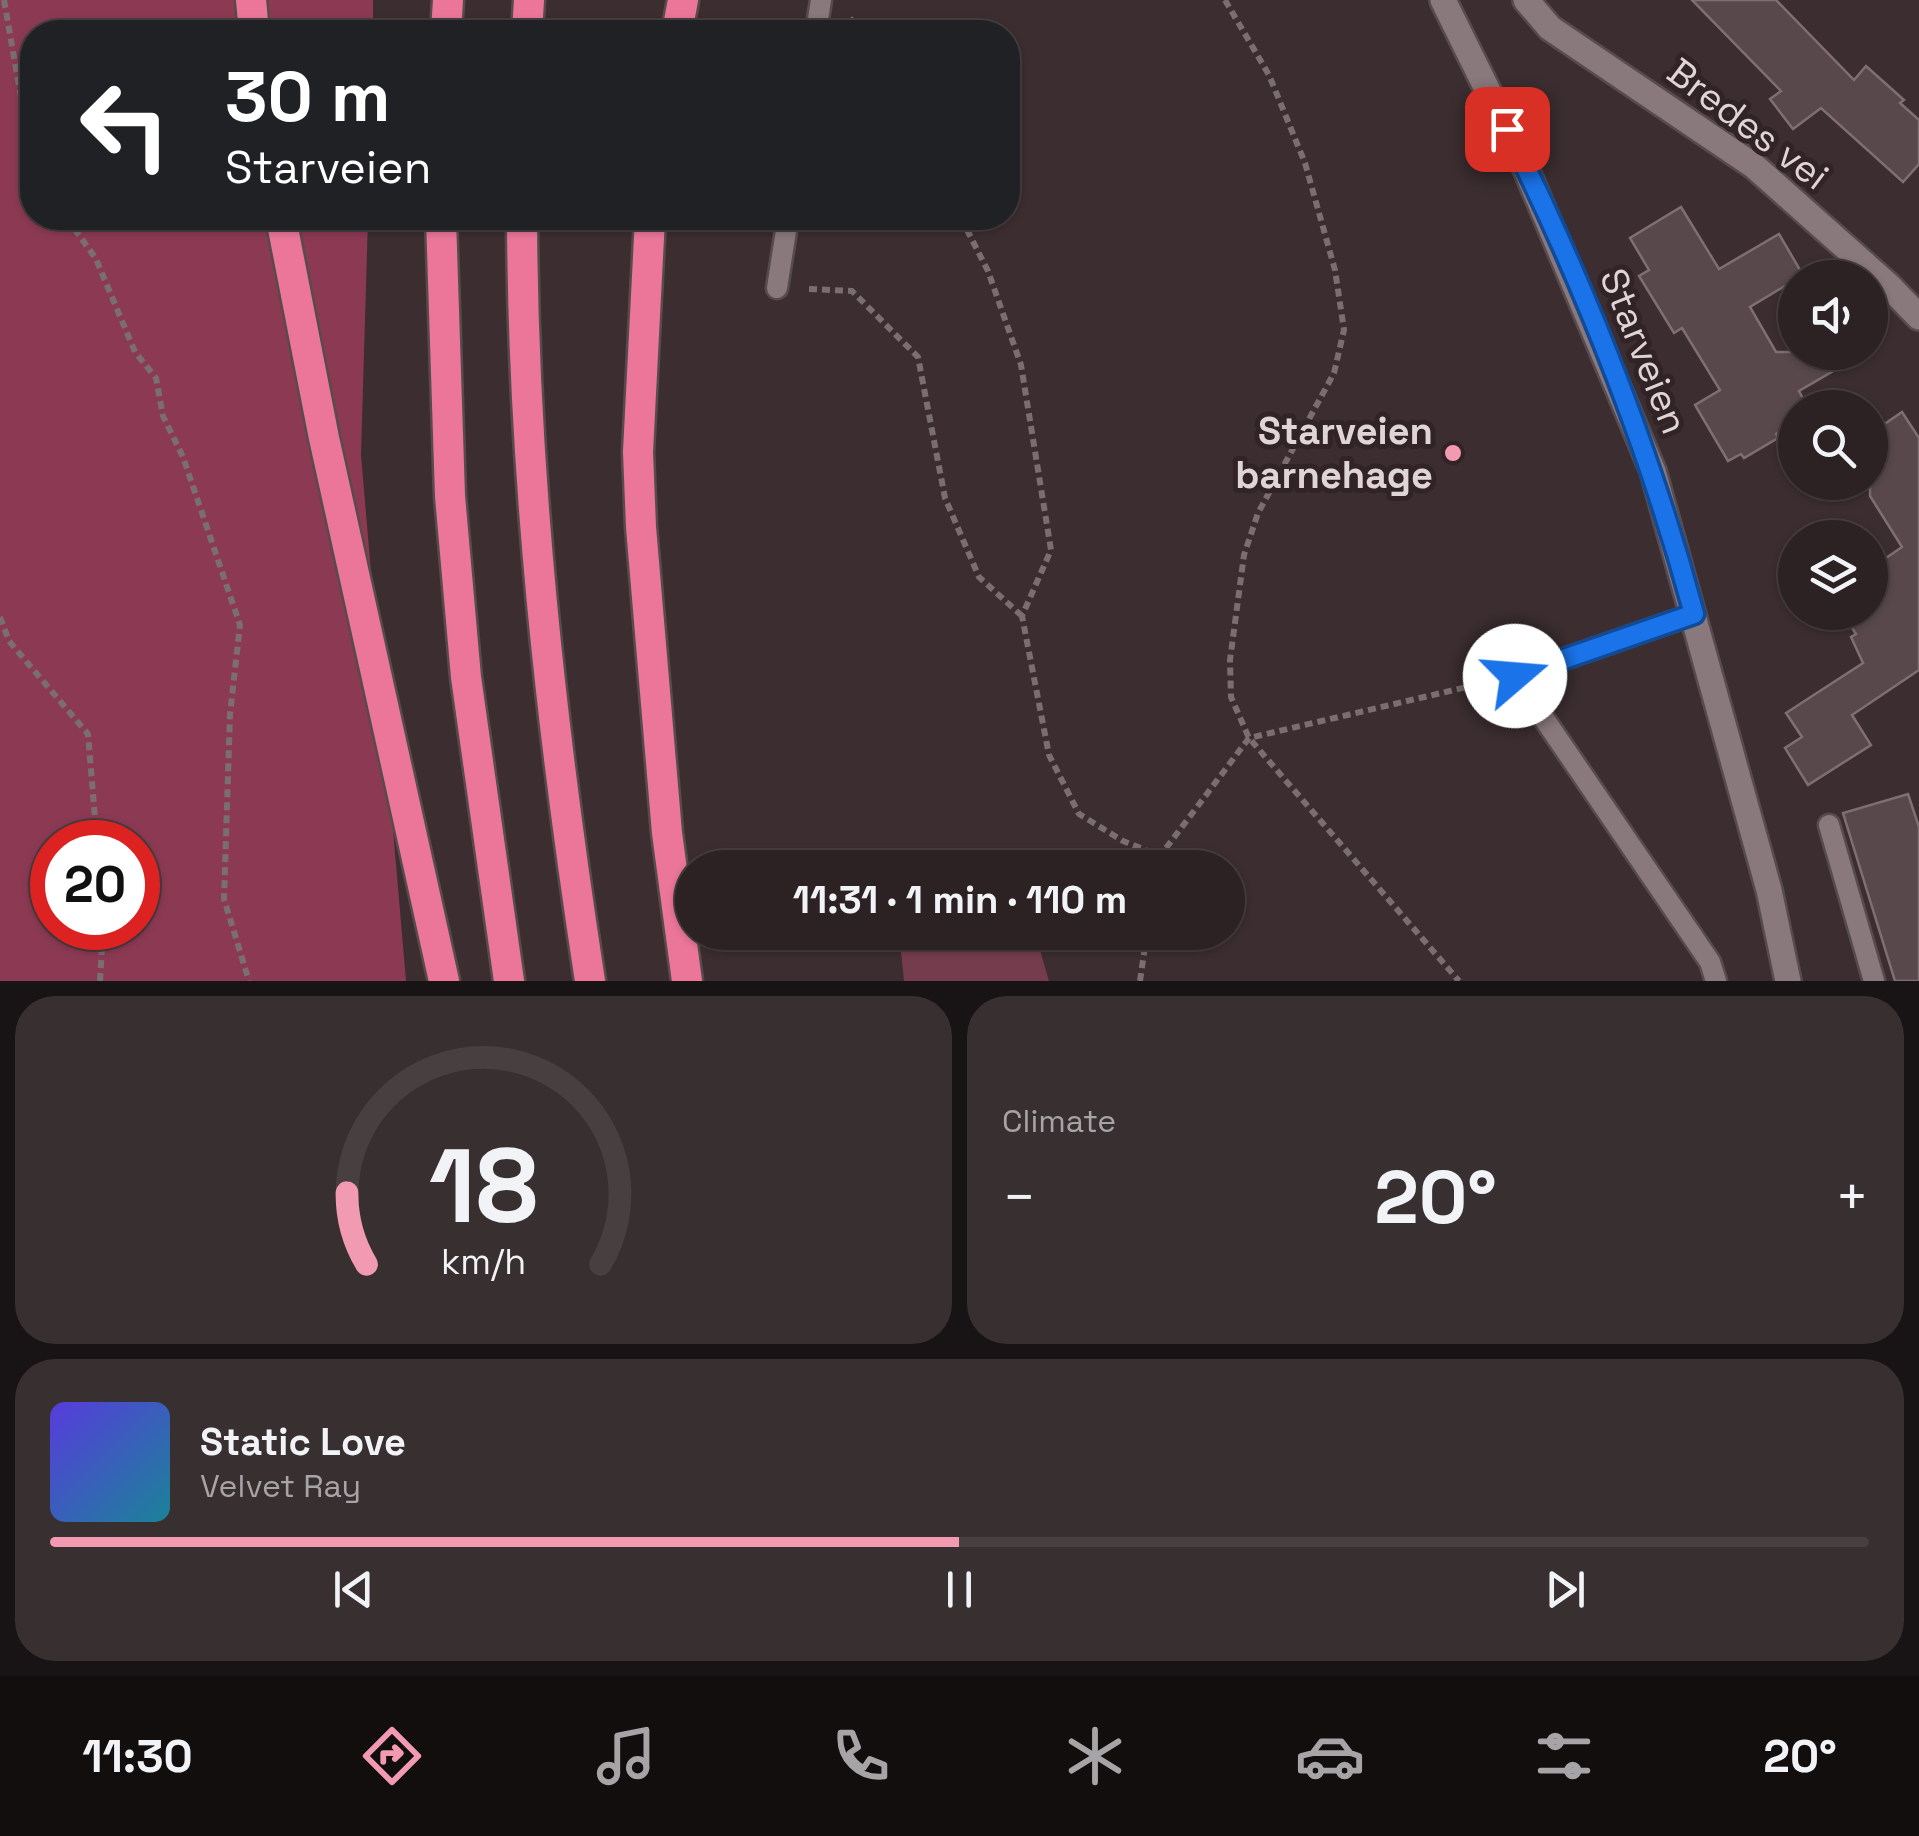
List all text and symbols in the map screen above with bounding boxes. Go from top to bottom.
street label: Bredes vei [1658,48,1838,200]
text: 30 m [225,52,390,141]
icon: left [60,60,190,190]
pin [1465,87,1550,172]
icon: arrive [1480,102,1535,157]
text: Starveien [225,139,431,196]
map controls [1778,260,1888,630]
button: sound [1778,260,1888,370]
street label: Starveien [1589,261,1699,441]
button: search [1778,390,1888,500]
place label: Starveien barnehage [1235,407,1433,499]
marker: Starveien barnehage [1442,442,1464,464]
button: layers [1778,520,1888,630]
position arrow [1463,624,1567,728]
speed limit sign: 20 [30,820,160,950]
text: 11:31 · 1 min · 110 m [793,876,1127,924]
text: Climate [1002,1101,1116,1141]
text: 18 [429,1120,538,1252]
text: 20° [1374,1149,1497,1245]
text: − [1002,1162,1036,1232]
text: + [1835,1162,1869,1232]
text: km/h [441,1239,526,1284]
text: Static Love [200,1418,406,1466]
text: Velvet Ray [200,1466,361,1506]
icon: previous [326,1562,381,1617]
icon: pause [932,1562,987,1617]
icon: next [1538,1562,1593,1617]
icon: directions [357,1721,427,1791]
icon: music [591,1721,661,1791]
icon: phone [826,1721,896,1791]
icon: climate [1060,1721,1130,1791]
icon: car [1295,1721,1365,1791]
icon: filters [1529,1721,1599,1791]
text: 11:30 [82,1728,193,1785]
text: 20° [1763,1728,1837,1785]

